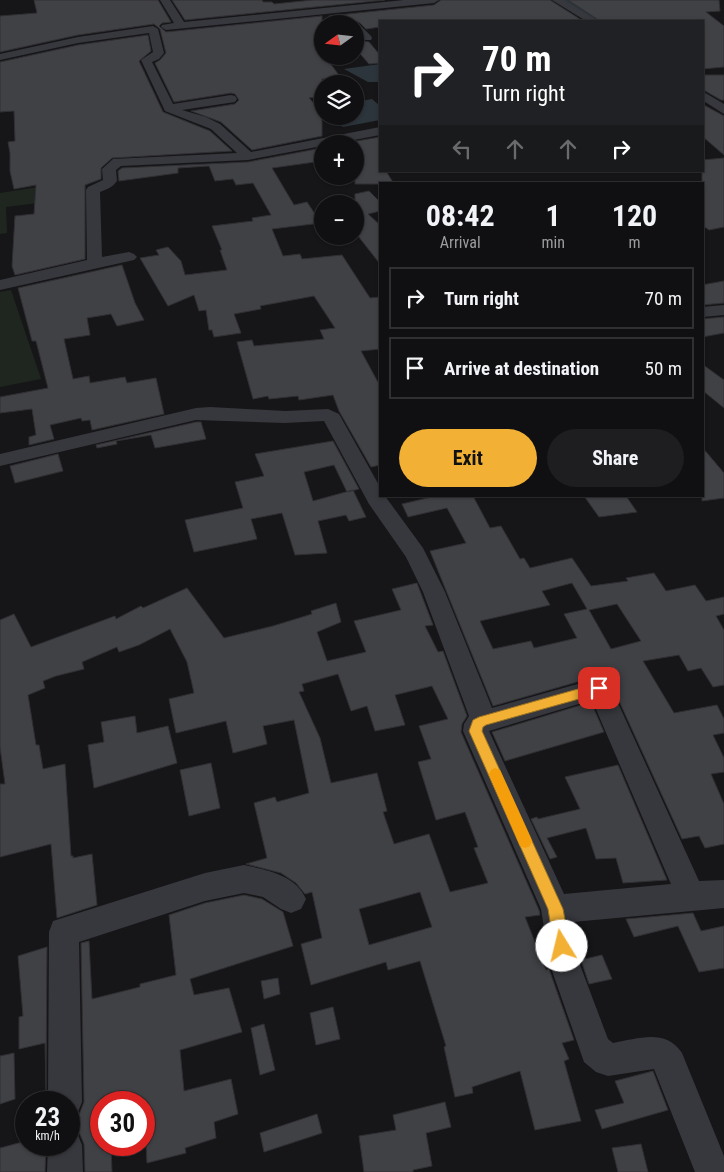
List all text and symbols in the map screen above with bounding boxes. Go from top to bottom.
north arrow [314,15,364,65]
map controls [314,15,364,245]
text: 70 m [482,39,551,80]
icon: right [399,40,464,105]
button: layers [314,75,364,125]
text: Turn right [482,81,565,106]
button: + [314,135,364,185]
icon: left [448,135,476,163]
icon: ahead [501,135,529,163]
icon: ahead [554,135,582,163]
icon: right [607,135,635,163]
button: − [314,195,364,245]
text: 08:42 [426,198,495,233]
text: 1 [546,198,561,233]
text: 120 [612,198,657,233]
text: Arrival [440,233,481,252]
text: min [541,233,565,252]
text: m [628,233,640,252]
icon: right [401,284,429,312]
text: Turn right [444,287,519,310]
text: 70 m [645,287,682,310]
icon: arrive [401,354,429,382]
text: Arrive at destination [444,357,599,380]
text: 50 m [645,357,682,380]
button: Exit [399,429,537,487]
button: Share [547,429,684,487]
pin [578,667,620,709]
icon: arrive [585,674,613,702]
position arrow [535,919,587,971]
speed limit sign: 30 [90,1091,155,1156]
text: 23 [35,1103,60,1132]
text: km/h [35,1129,60,1143]

